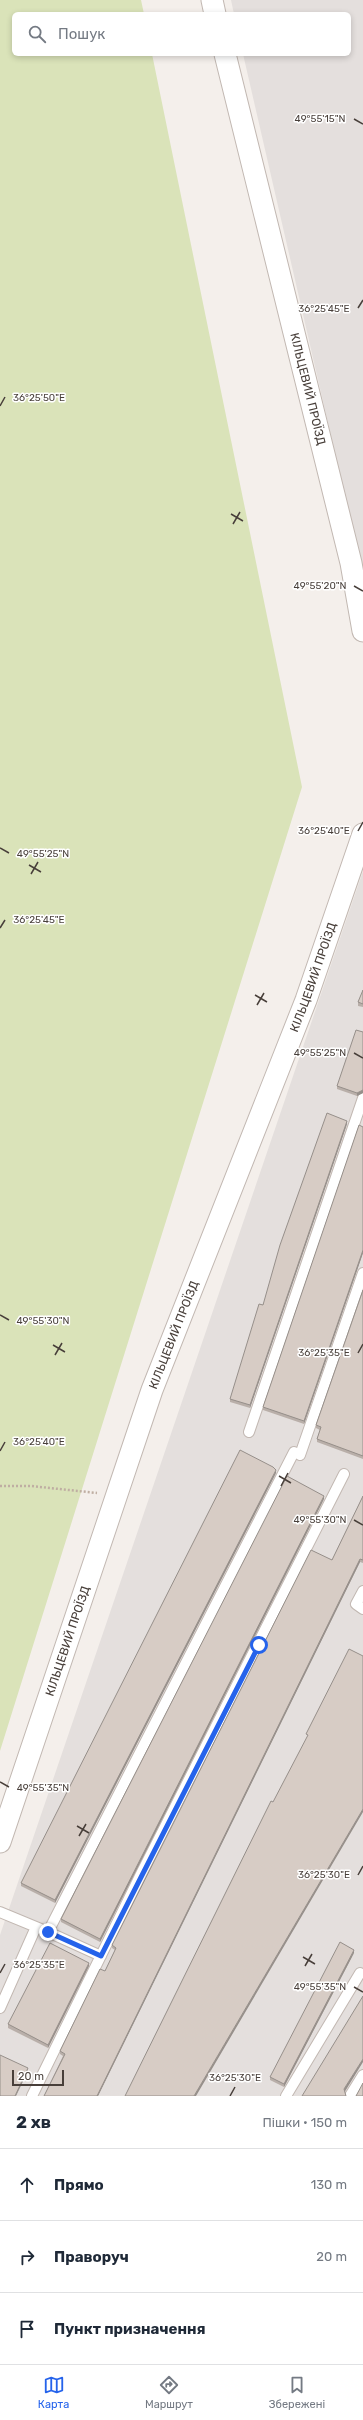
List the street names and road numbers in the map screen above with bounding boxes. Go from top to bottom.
street label: КІЛЬЦЕВИЙ ПРОЇЗД [287,331,329,447]
street label: КІЛЬЦЕВИЙ ПРОЇЗД [287,920,339,1034]
street label: КІЛЬЦЕВИЙ ПРОЇЗД [146,1278,202,1391]
street label: КІЛЬЦЕВИЙ ПРОЇЗД [43,1584,93,1698]

